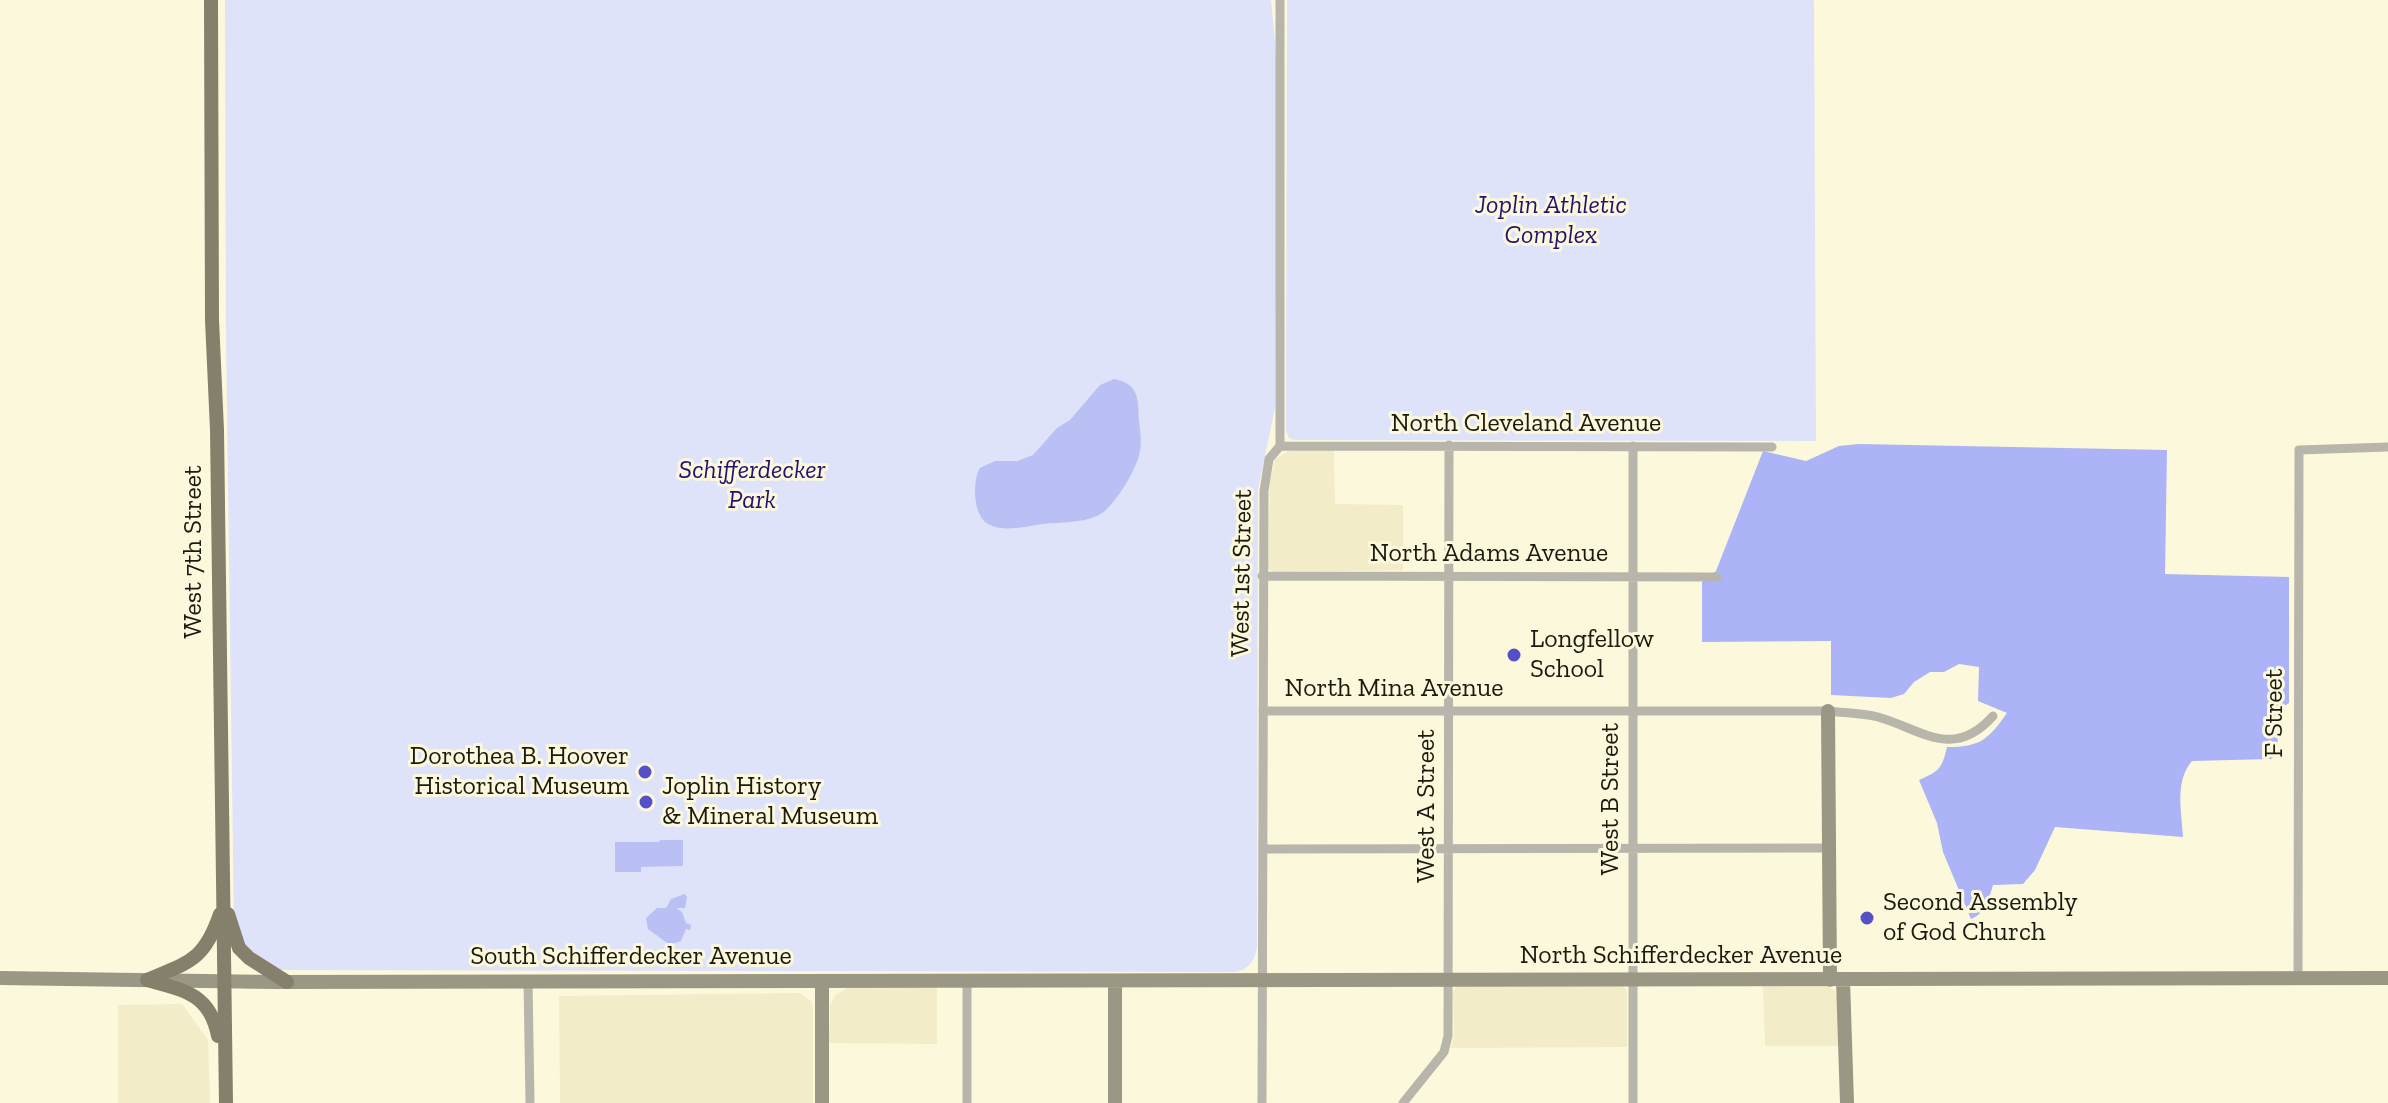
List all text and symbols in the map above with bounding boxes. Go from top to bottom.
park label: Joplin Athletic Complex [1475,190,1627,252]
street label: North Cleveland Avenue [1391,408,1661,440]
park label: Schifferdecker Park [679,455,825,516]
street label: West 7th Street [178,465,210,639]
street label: West 1st Street [1225,489,1259,657]
street label: North Adams Avenue [1370,538,1608,570]
place label: Longfellow School [1530,624,1654,686]
marker: Longfellow School [1505,646,1523,664]
street label: F Street [2259,669,2291,757]
street label: North Mina Avenue [1285,673,1503,705]
street label: West B Street [1595,723,1627,875]
street label: West A Street [1411,729,1443,883]
place label: Dorothea B. Hoover Historical Museum [410,741,629,802]
marker: Dorothea B. Hoover Historical Museum [636,763,654,781]
place label: Joplin History & Mineral Museum [662,771,878,832]
marker: Joplin History & Mineral Museum [637,793,655,811]
place label: Second Assembly of God Church [1883,887,2078,948]
marker: Second Assembly of God Church [1858,909,1876,927]
street label: North Schifferdecker Avenue [1520,940,1842,972]
street label: South Schifferdecker Avenue [470,941,792,973]

